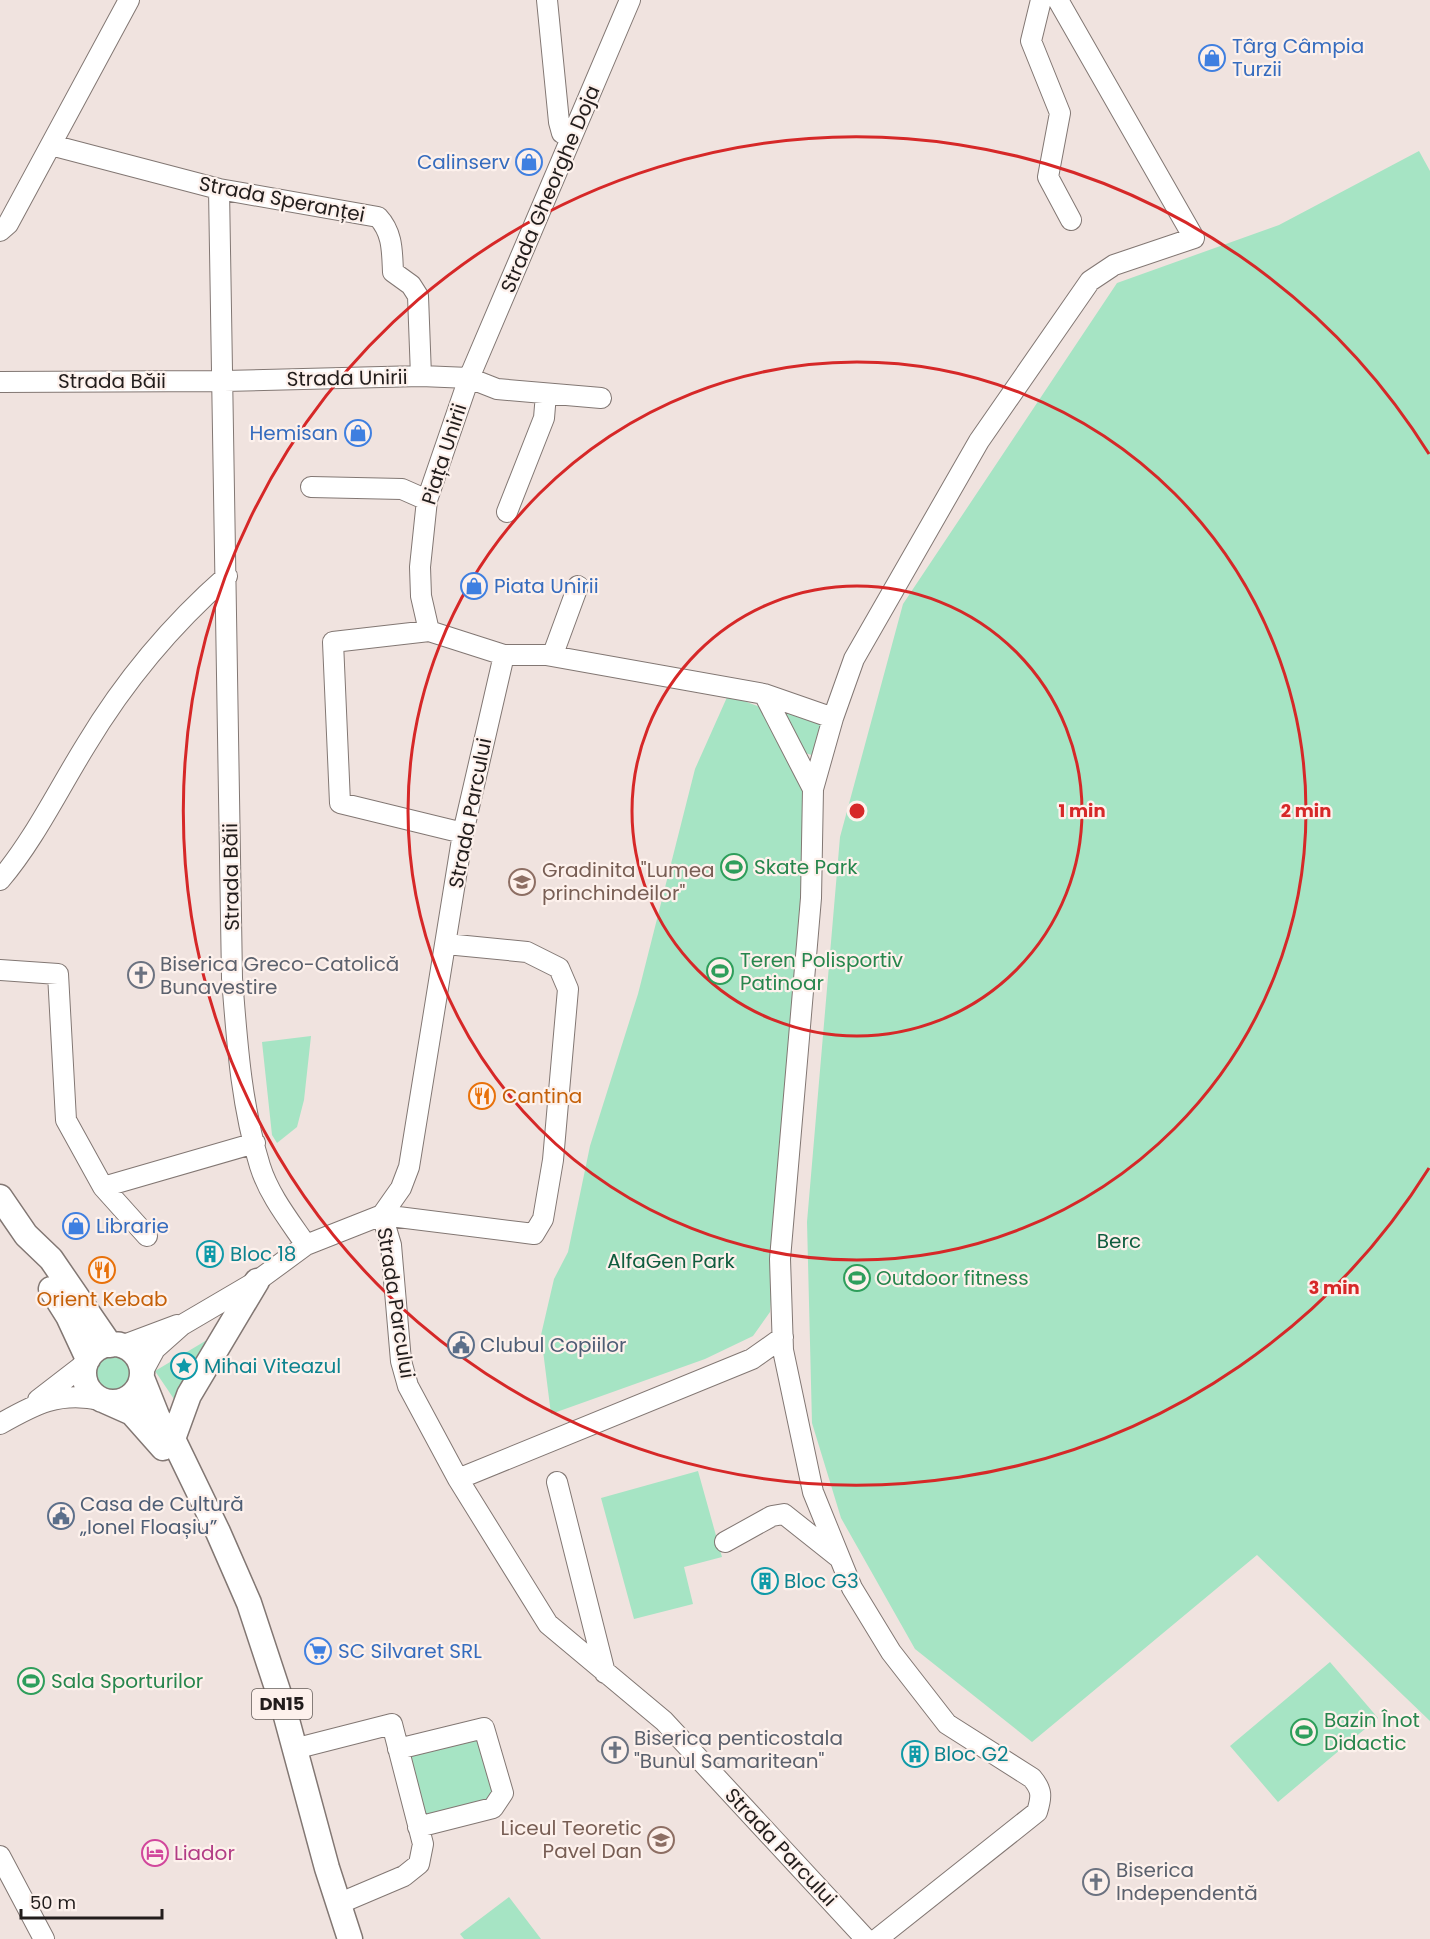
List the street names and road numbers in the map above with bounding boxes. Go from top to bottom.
street label: Strada Gheorghe Doja [494,81,606,297]
street label: Strada Speranței [197,169,367,229]
street label: Strada Unirii [286,363,408,393]
street label: Strada Băii [58,367,166,395]
street label: Piața Unirii [415,400,473,508]
street label: Strada Parcului [442,735,498,891]
street label: Strada Băii [216,823,246,931]
street label: Strada Parcului [370,1225,422,1381]
road number: DN15 [252,1689,312,1719]
street label: Strada Parcului [719,1782,843,1912]

